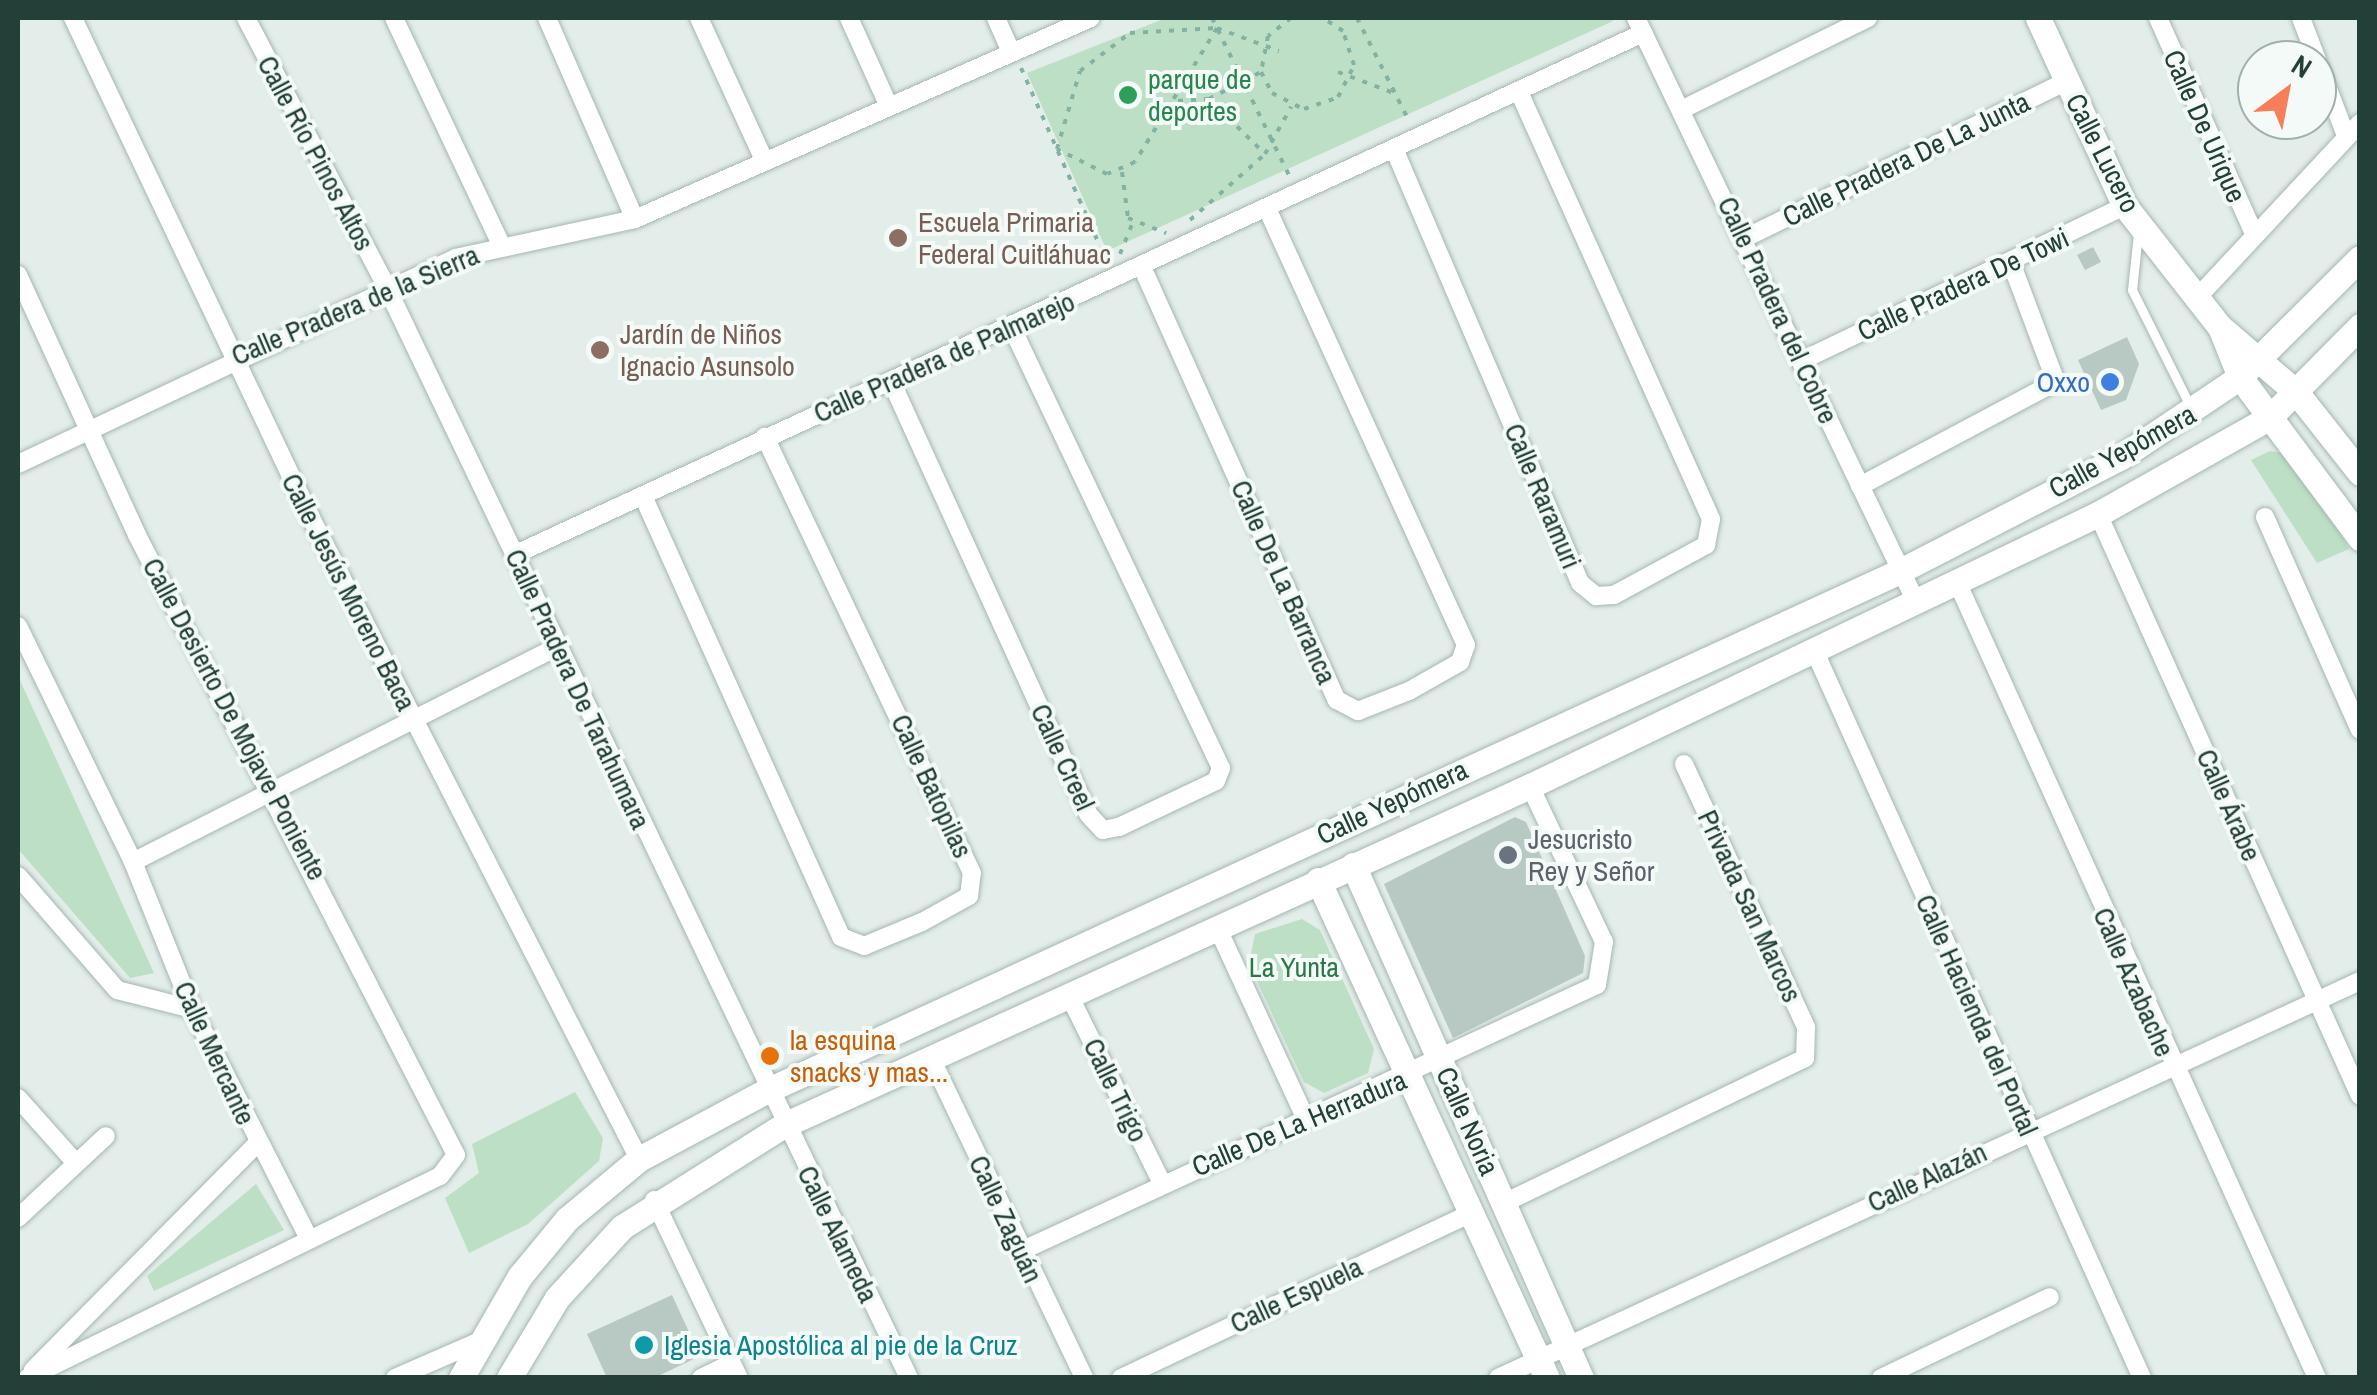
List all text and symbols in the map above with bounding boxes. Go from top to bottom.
north arrow [2237,40,2337,140]
street label: Calle De Urique [2156,45,2254,207]
text: N [2285,46,2319,87]
street label: Calle Río Pinos Altos [250,49,382,257]
place label: parque de deportes [1148,62,1251,128]
marker: parque de deportes [1117,84,1139,106]
street label: Calle Pradera De La Junta [1777,85,2035,233]
street label: Calle Lucero [2059,88,2147,218]
street label: Calle Pradera del Cobre [1711,191,1845,429]
place label: Escuela Primaria Federal Cuitláhuac [918,205,1111,271]
street label: Calle Pradera De Towi [1852,220,2074,348]
marker: Escuela Primaria Federal Cuitláhuac [887,227,909,249]
street label: Calle Pradera de la Sierra [226,238,484,372]
street label: Calle Pradera de Palmarejo [808,284,1080,430]
place label: Jardín de Niños Ignacio Asunsolo [620,317,796,383]
marker: Jardín de Niños Ignacio Asunsolo [589,339,611,361]
place label: Oxxo [2036,365,2090,399]
marker: Oxxo [2099,371,2121,393]
street label: Calle Yepómera [2043,397,2201,505]
street label: Calle Raramuri [1497,418,1589,574]
street label: Calle Jesús Moreno Baca [275,468,423,716]
street label: Calle De La Barranca [1224,475,1344,689]
street label: Calle Pradera De Tarahumara [498,543,658,835]
street label: Calle Desierto De Mojave Poniente [136,552,334,886]
street label: Calle Creel [1024,698,1102,816]
street label: Calle Batopilas [884,709,980,863]
street label: Calle Árabe [2189,743,2269,867]
street label: Calle Yepómera [1311,752,1473,852]
street label: Privada San Marcos [1691,805,1809,1007]
place label: Jesucristo Rey y Señor [1528,822,1654,888]
marker: Jesucristo Rey y Señor [1497,844,1519,866]
street label: Calle Hacienda del Portal [1909,889,2045,1141]
street label: Calle Azabache [2086,902,2182,1062]
park label: La Yunta [1249,950,1339,984]
street label: Calle Mercante [167,976,263,1130]
place label: la esquina snacks y mas... [790,1023,948,1089]
street label: Calle Trigo [1076,1033,1156,1147]
marker: la esquina snacks y mas... [759,1045,781,1067]
street label: Calle Noria [1429,1062,1507,1180]
street label: Calle De La Herradura [1187,1063,1411,1183]
street label: Calle Alazán [1861,1135,1993,1219]
street label: Calle Zaguán [962,1150,1050,1288]
street label: Calle Alameda [790,1160,886,1308]
street label: Calle Espuela [1225,1250,1367,1340]
place label: Iglesia Apostólica al pie de la Cruz [664,1328,1019,1362]
marker: Iglesia Apostólica al pie de la Cruz [633,1334,655,1356]

